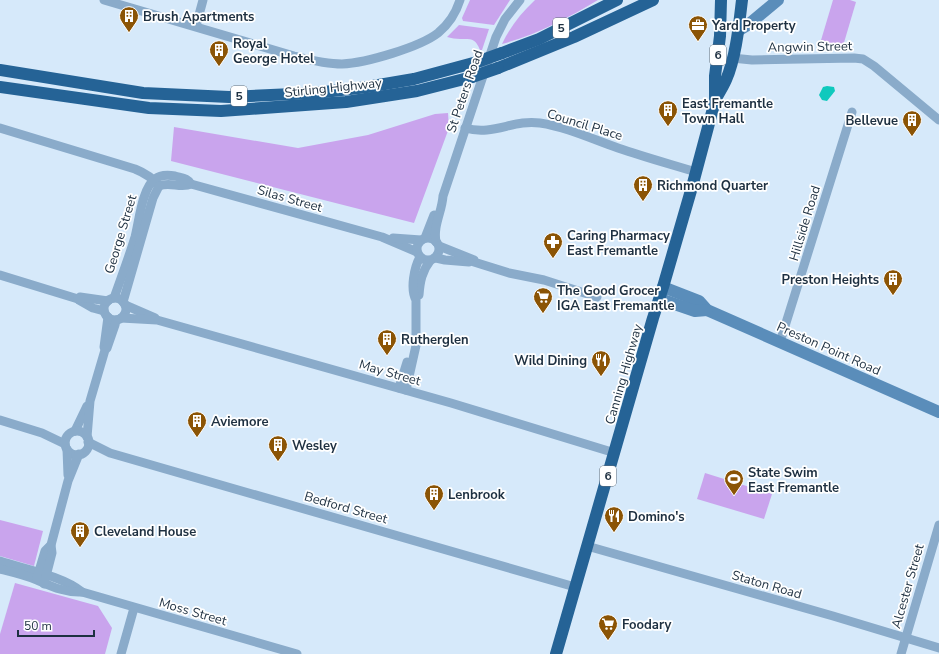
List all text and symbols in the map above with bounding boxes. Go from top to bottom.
building icon: Brush Apartments [118,5,140,33]
place label: Brush Apartments [143,8,254,26]
office icon: Yard Property [687,14,709,42]
place label: Yard Property [711,17,796,35]
road number: 5 [553,18,569,38]
place label: Royal George Hotel [233,35,315,68]
street label: Angwin Street [768,37,853,57]
building icon: Royal George Hotel [208,39,230,67]
road number: 6 [710,45,726,65]
street label: St Peters Road [442,47,488,135]
street label: Stirling Highway [284,74,383,102]
road number: 5 [231,86,247,106]
place label: East Fremantle Town Hall [682,95,773,128]
building icon: East Fremantle Town Hall [657,99,679,127]
street label: Council Place [545,105,625,145]
building icon: Bellevue [901,109,923,137]
place label: Bellevue [845,112,898,130]
building icon: Richmond Quarter [632,174,654,202]
place label: Richmond Quarter [657,177,769,195]
street label: Silas Street [255,181,325,217]
street label: Hillside Road [785,183,825,263]
street label: George Street [100,192,142,276]
place label: Caring Pharmacy East Fremantle [567,227,670,260]
pharmacy icon: Caring Pharmacy East Fremantle [542,231,564,259]
building icon: Preston Heights [882,268,904,296]
place label: Preston Heights [782,271,879,289]
place label: The Good Grocer IGA East Fremantle [557,282,674,315]
supermarket icon: The Good Grocer IGA East Fremantle [532,286,554,314]
street label: Preston Point Road [774,318,883,380]
street label: Canning Highway [601,322,647,427]
building icon: Rutherglen [376,328,398,356]
place label: Rutherglen [401,331,469,349]
restaurant icon: Wild Dining [590,349,612,377]
place label: Wild Dining [514,352,587,370]
street label: May Street [357,356,423,390]
building icon: Aviemore [186,410,208,438]
place label: Aviemore [211,413,268,431]
building icon: Wesley [267,434,289,462]
place label: Wesley [292,437,337,455]
place label: State Swim East Fremantle [748,464,839,497]
road number: 6 [600,466,616,486]
sports icon: State Swim East Fremantle [723,468,745,496]
building icon: Lenbrook [423,483,445,511]
place label: Lenbrook [448,486,506,504]
street label: Bedford Street [302,488,390,529]
restaurant icon: Domino's [603,505,625,533]
place label: Domino's [628,508,685,526]
building icon: Cleveland House [69,520,91,548]
place label: Cleveland House [94,523,196,541]
street label: Alcester Street [887,541,929,631]
street label: Staton Road [730,566,804,604]
street label: Moss Street [157,594,229,630]
scale bar [18,612,94,638]
supermarket icon: Foodary [597,613,619,641]
place label: Foodary [622,616,671,634]
text: 50 m [24,618,52,634]

